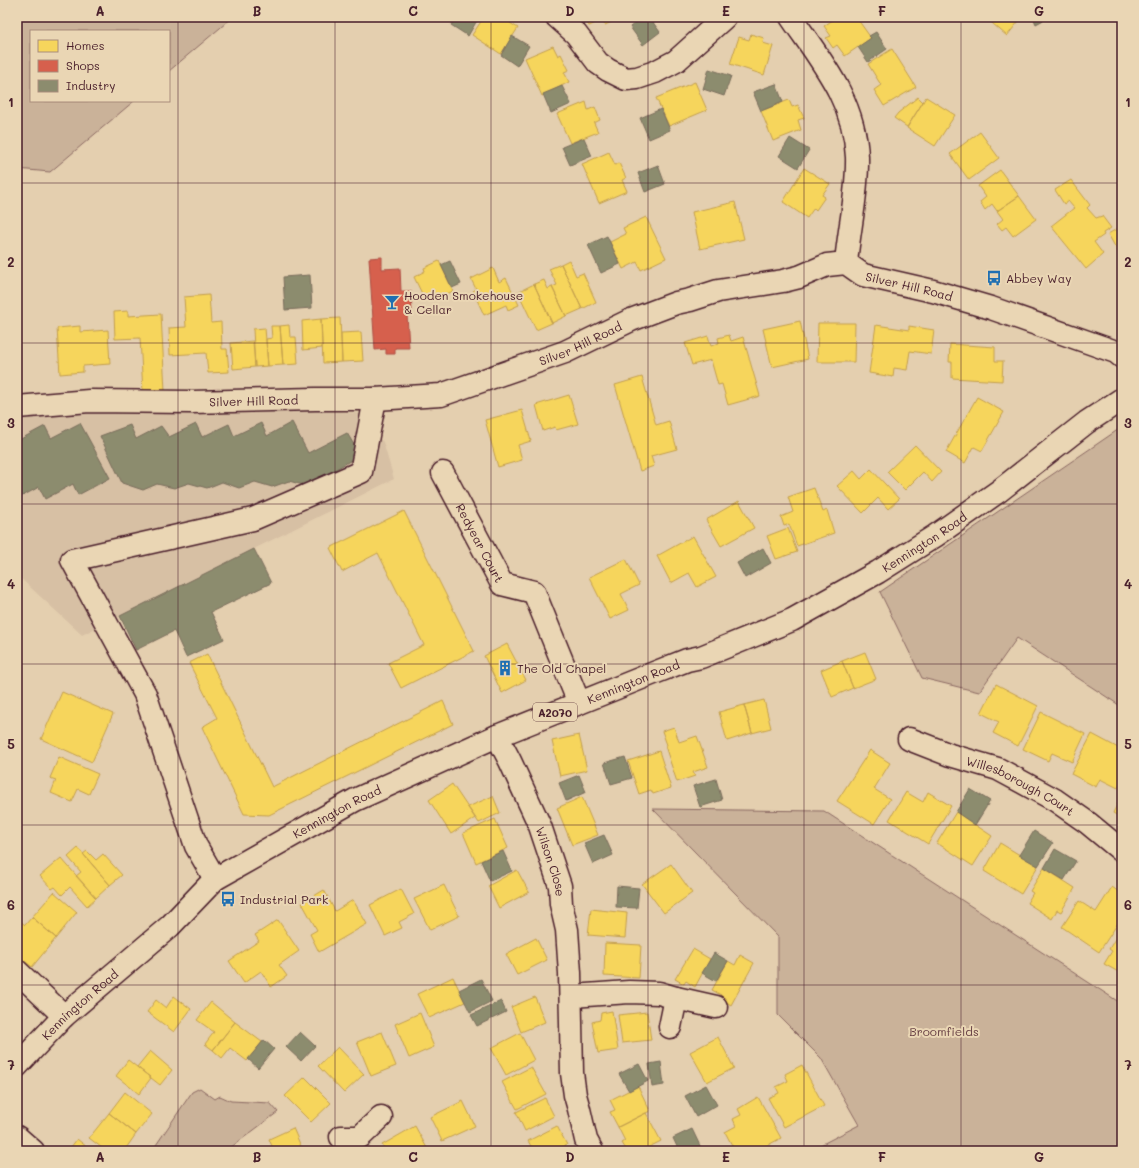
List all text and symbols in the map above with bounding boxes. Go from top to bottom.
text: A [95,2,105,19]
text: B [253,2,262,19]
text: C [408,2,418,19]
text: D [565,2,575,19]
text: E [722,2,730,19]
text: F [878,2,886,19]
text: G [1034,2,1044,19]
legend [30,30,170,102]
text: Homes [66,37,105,53]
text: Shops [66,57,100,73]
text: Industry [66,77,115,93]
text: 1 [8,93,14,110]
text: 1 [1125,93,1131,110]
text: 2 [7,253,15,270]
text: 2 [1124,253,1132,270]
street label: Silver Hill Road [864,268,955,305]
bus stop icon: Abbey Way [985,269,1003,287]
place label: Abbey Way [1006,270,1071,286]
place label: Hooden Smokehouse & Cellar [404,287,523,317]
bar icon: Hooden Smokehouse & Cellar [383,293,401,311]
street label: Silver Hill Road [537,318,625,368]
street label: Silver Hill Road [209,391,299,410]
text: 3 [7,414,15,431]
text: 3 [1124,414,1132,431]
street label: Redyear Court [453,500,508,585]
street label: Kennington Road [879,508,970,576]
text: 4 [7,575,15,592]
text: 4 [1124,575,1132,592]
street label: Kennington Road [585,656,682,707]
building icon: The Old Chapel [496,659,514,677]
place label: The Old Chapel [517,660,606,676]
road number: A2070 [533,703,577,721]
text: 5 [7,735,15,752]
text: 5 [1124,735,1132,752]
street label: Willesborough Court [964,752,1077,819]
street label: Kennington Road [290,781,384,842]
street label: Wilson Close [533,824,569,897]
bus stop icon: Industrial Park [219,890,237,908]
place label: Industrial Park [240,891,328,907]
text: 6 [7,896,15,913]
text: 6 [1124,896,1132,913]
street label: Kennington Road [38,965,122,1043]
park label: Broomfields [909,1023,979,1039]
text: 7 [7,1056,15,1073]
text: 7 [1124,1056,1132,1073]
text: A [95,1148,105,1165]
text: B [253,1148,262,1165]
text: C [408,1148,418,1165]
text: D [565,1148,575,1165]
text: E [722,1148,730,1165]
text: F [878,1148,886,1165]
text: G [1034,1148,1044,1165]

